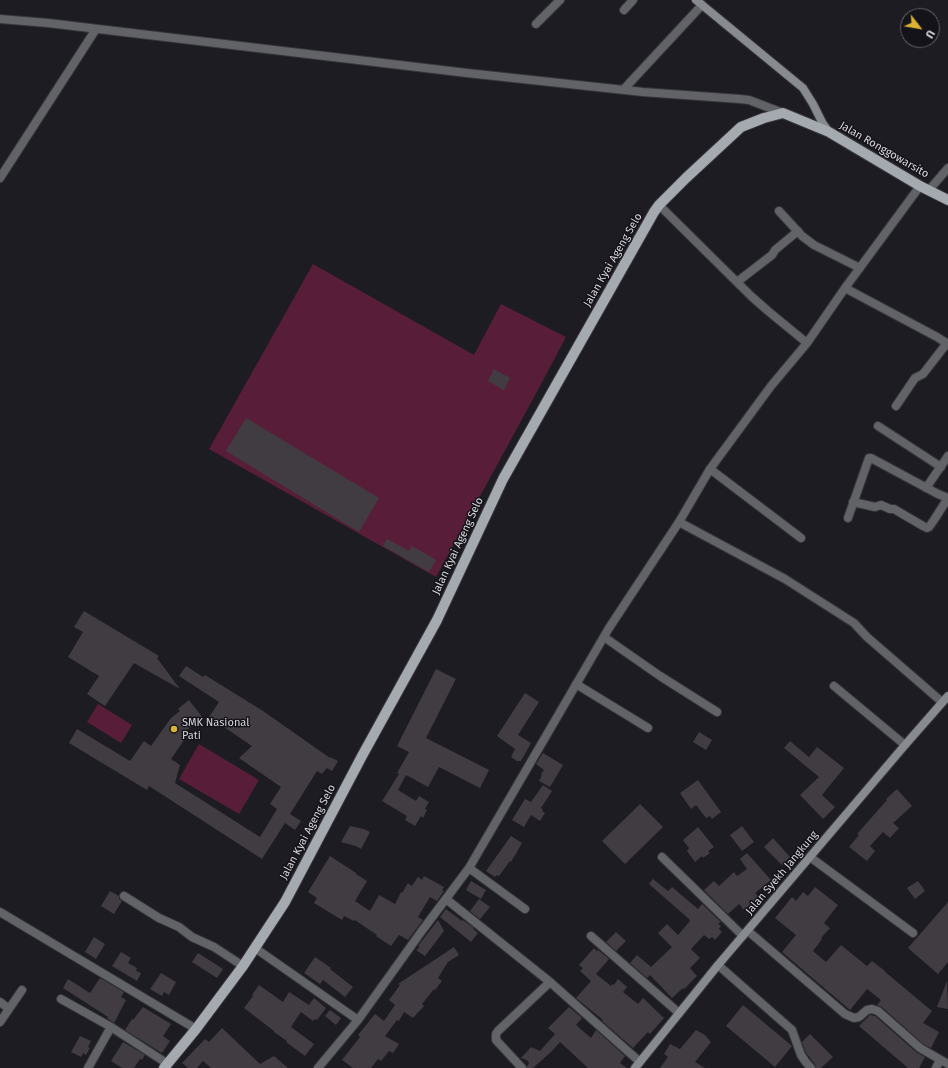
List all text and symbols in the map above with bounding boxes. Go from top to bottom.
north arrow [900,8,940,48]
text: U [922,27,937,40]
street label: Jalan Ronggowarsito [837,119,931,181]
street label: Jalan Kyai Ageng Selo [581,211,645,309]
street label: Jalan Kyai Ageng Selo [430,495,486,597]
place label: SMK Nasional Pati [182,716,249,742]
marker: SMK Nasional Pati [169,724,179,734]
street label: Jalan Kyai Ageng Selo [277,782,339,882]
street label: Jalan Syekh Jangkung [743,828,821,918]

